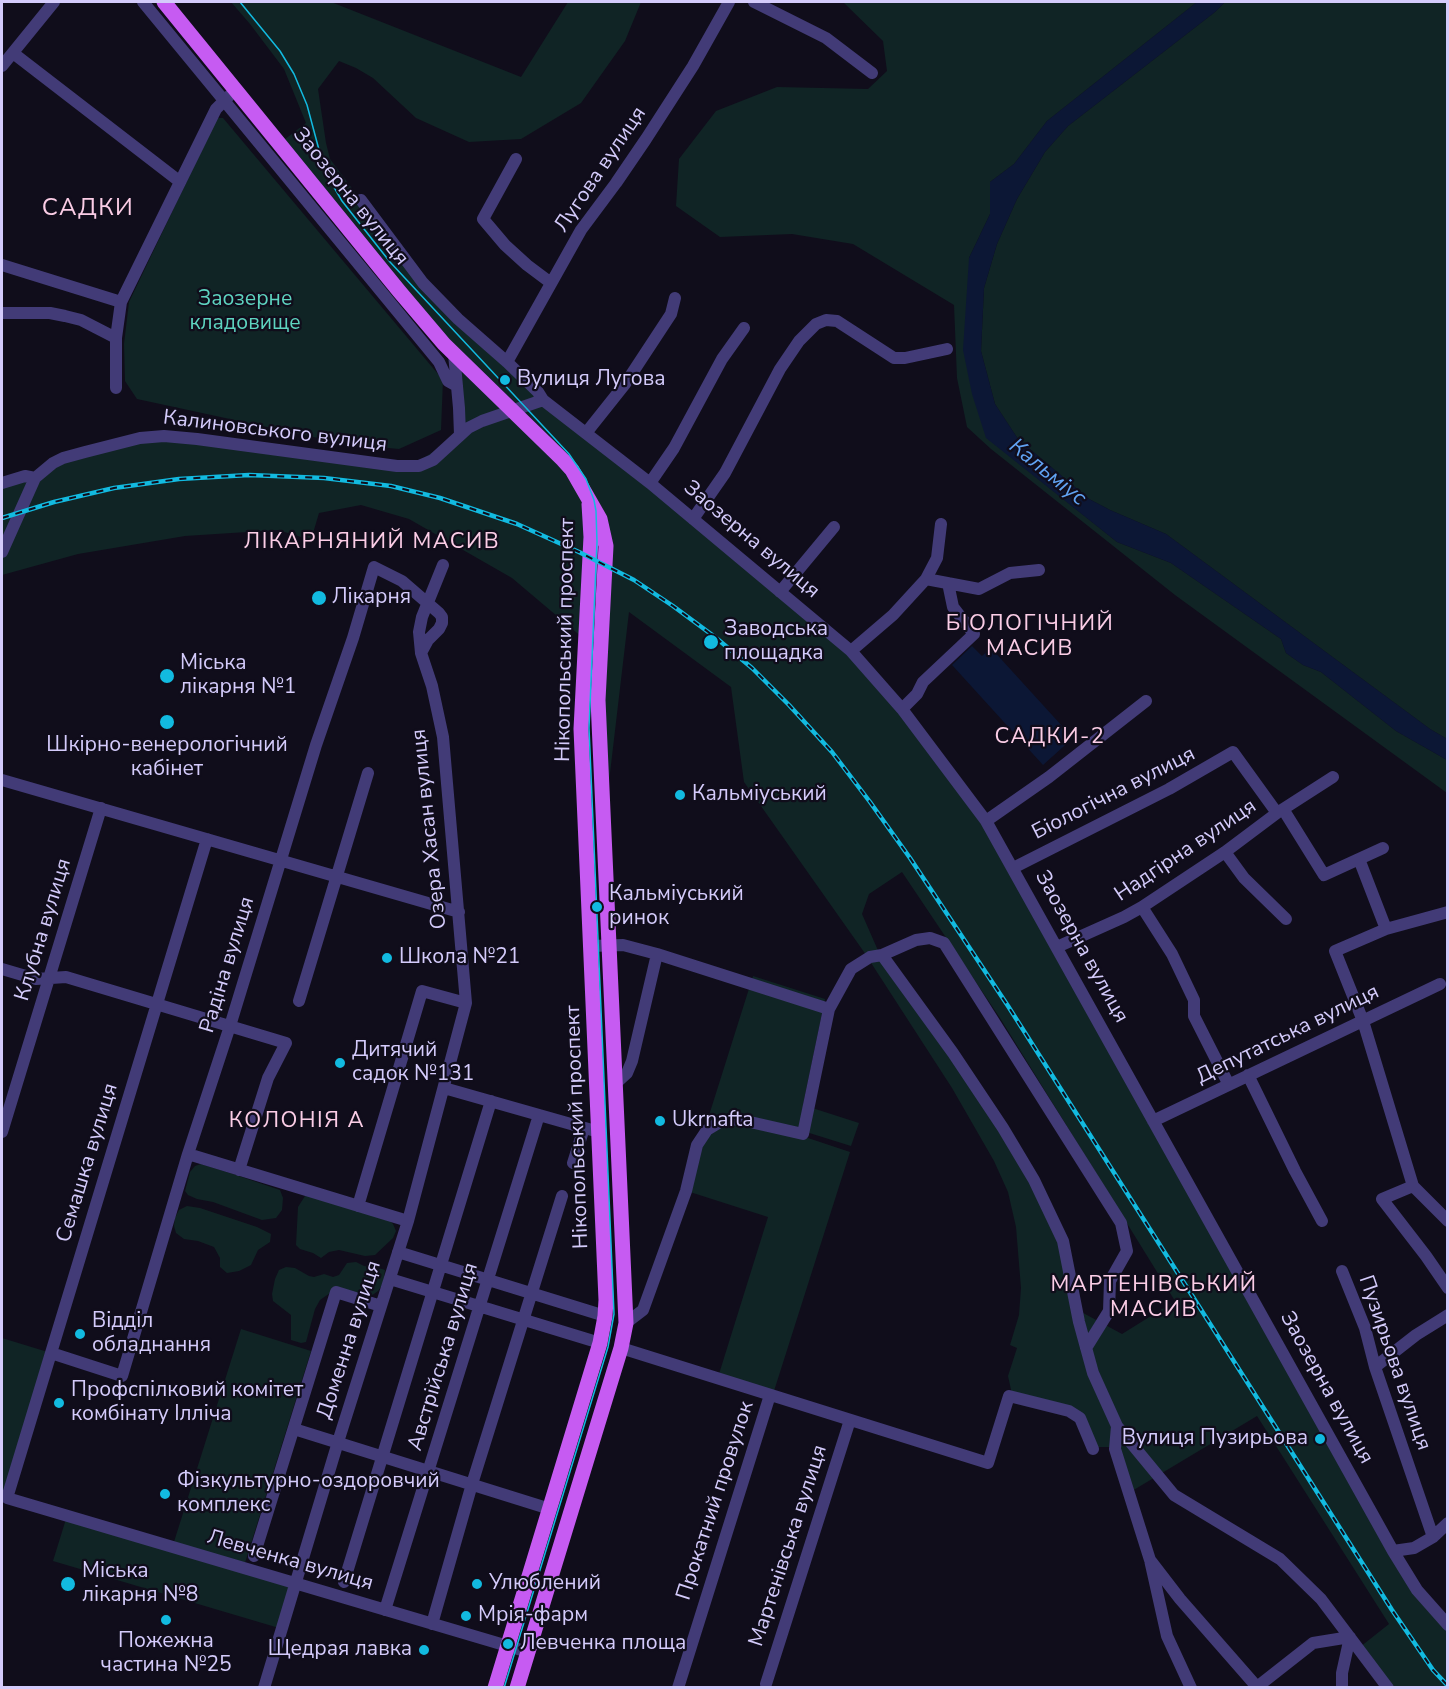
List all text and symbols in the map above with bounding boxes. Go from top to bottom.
street label: Лугова вулиця [550,102,652,238]
street label: Заозерна вулиця [287,123,413,271]
district label: САДКИ [42,195,134,223]
park label: Заозерне кладовище [189,287,301,337]
place label: Вулиця Лугова [517,367,666,393]
marker: Вулиця Лугова [498,373,512,387]
street label: Калиновського вулиця [162,406,388,458]
water label: Кальміус [1003,434,1091,512]
street label: Заозерна вулиця [678,476,824,604]
street label: Нікопольський проспект [551,518,581,762]
district label: ЛІКАРНЯНИЙ МАСИВ [244,530,500,556]
place label: Лікарня [332,585,411,611]
marker: Лікарня [310,589,328,607]
district label: БІОЛОГІЧНИЙ МАСИВ [946,612,1114,664]
place label: Заводська площадка [724,617,828,667]
marker: Заводська площадка [702,633,720,651]
place label: Міська лікарня №1 [180,651,296,701]
marker: Міська лікарня №1 [158,667,176,685]
marker: Шкірно-венерологічний кабінет [158,713,176,731]
district label: САДКИ-2 [995,725,1105,751]
street label: Озера Хасан вулиця [407,728,453,930]
place label: Шкірно-венерологічний кабінет [46,733,288,783]
street label: Біологічна вулиця [1028,742,1200,846]
place label: Кальміуський [692,782,827,808]
marker: Кальміуський [673,788,687,802]
street label: Надгірна вулиця [1110,794,1262,908]
street label: Клубна вулиця [10,856,78,1004]
street label: Заозерна вулиця [1029,867,1133,1027]
place label: Кальміуський ринок [609,882,744,932]
street label: Радіна вулиця [195,894,261,1036]
marker: Кальміуський ринок [590,900,604,914]
place label: Школа №21 [399,945,520,971]
marker: Школа №21 [380,951,394,965]
street label: Депутатська вулиця [1193,980,1383,1090]
street label: Нікопольський проспект [561,1005,595,1249]
place label: Дитячий садок №131 [352,1038,474,1088]
marker: Дитячий садок №131 [333,1056,347,1070]
street label: Семашка вулиця [52,1080,124,1246]
place label: Ukrnafta [672,1108,753,1134]
district label: КОЛОНІЯ А [229,1109,365,1135]
marker: Ukrnafta [653,1114,667,1128]
street label: Доменна вулиця [313,1258,387,1422]
street label: Австрійська вулиця [403,1260,485,1454]
street label: Пузирьова вулиця [1352,1272,1436,1454]
district label: МАРТЕНІВСЬКИЙ МАСИВ [1050,1273,1258,1324]
street label: Заозерна вулиця [1274,1308,1378,1468]
place label: Відділ обладнання [92,1309,211,1359]
marker: Відділ обладнання [73,1327,87,1341]
place label: Профспілковий комітет комбінату Ілліча [71,1378,303,1428]
marker: Профспілковий комітет комбінату Ілліча [52,1396,66,1410]
street label: Прокатний провулок [672,1398,760,1604]
place label: Вулиця Пузирьова [1122,1426,1308,1452]
marker: Вулиця Пузирьова [1313,1432,1327,1446]
street label: Мартенівська вулиця [745,1442,833,1650]
place label: Фізкультурно-оздоровчий комплекс [177,1469,440,1519]
marker: Фізкультурно-оздоровчий комплекс [158,1487,172,1501]
street label: Левченка вулиця [204,1525,376,1597]
place label: Міська лікарня №8 [82,1559,198,1609]
place label: Улюблений [489,1571,601,1597]
marker: Міська лікарня №8 [59,1575,77,1593]
marker: Улюблений [470,1577,484,1591]
place label: Мрія-фарм [478,1603,588,1629]
marker: Мрія-фарм [459,1609,473,1623]
marker: Пожежна частина №25 [159,1613,173,1627]
place label: Пожежна частина №25 [100,1629,232,1679]
place label: Левченка площа [520,1631,686,1657]
place label: Щедрая лавка [268,1637,412,1663]
marker: Левченка площа [501,1637,515,1651]
marker: Щедрая лавка [417,1643,431,1657]

